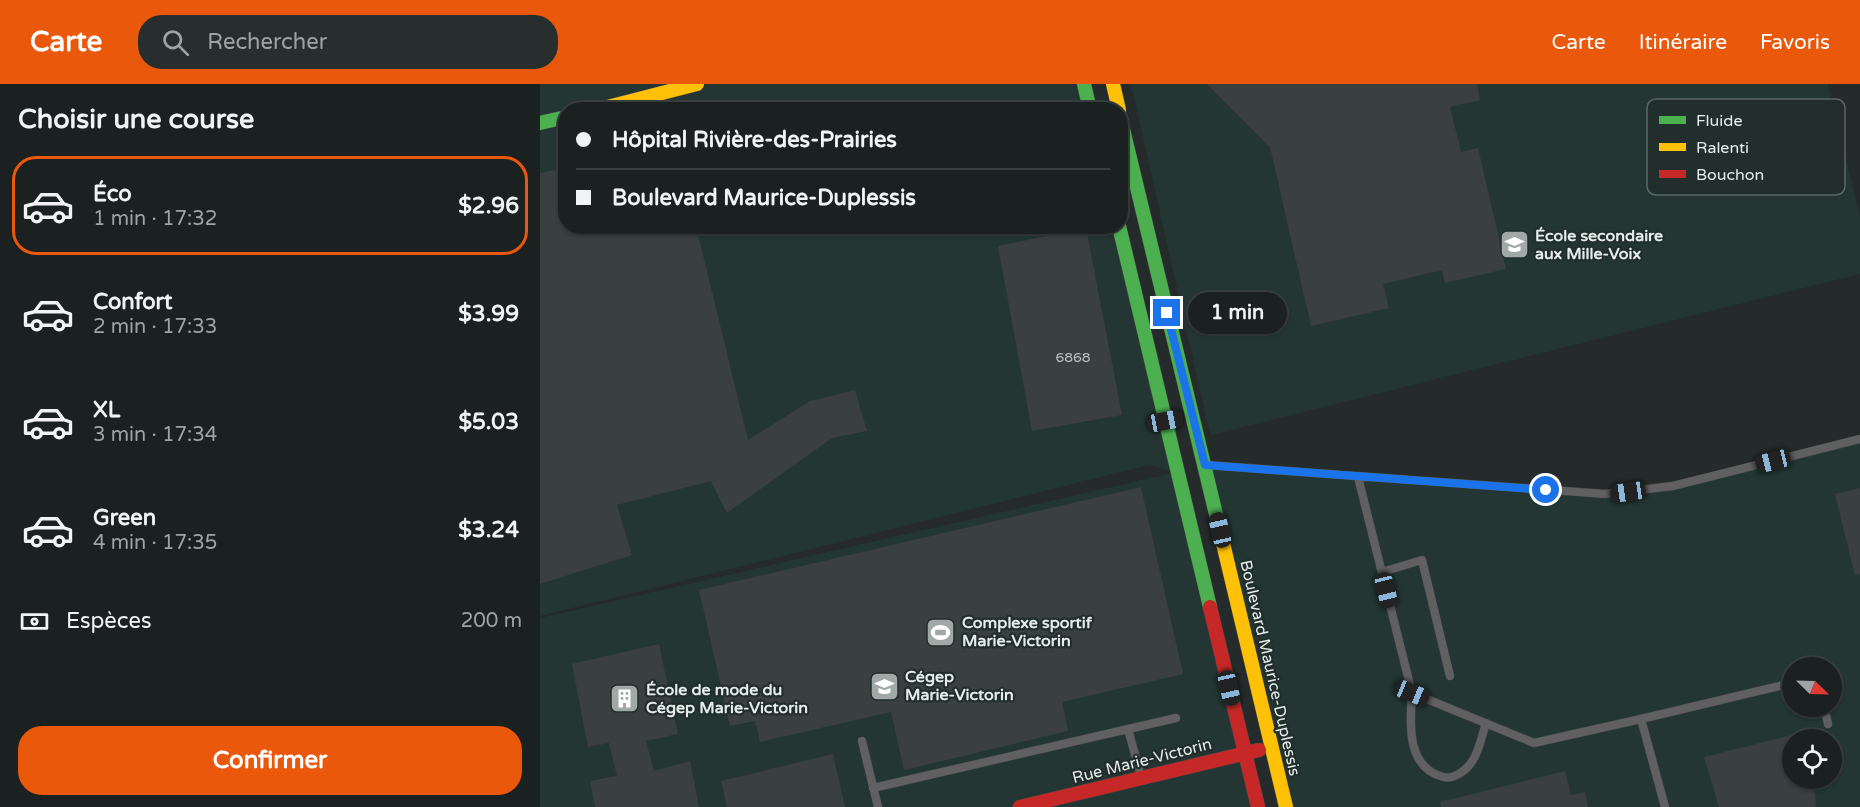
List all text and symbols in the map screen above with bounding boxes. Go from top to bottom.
search box [138,15,558,69]
text: Carte [30,25,102,59]
icon: search [159,26,192,59]
text: Rechercher [207,29,327,55]
text: Carte [1552,30,1606,55]
text: Itinéraire [1639,30,1727,55]
text: Favoris [1760,30,1830,55]
legend [1647,99,1845,195]
text: Choisir une course [18,103,254,136]
text: Fluide [1696,111,1742,131]
text: Hôpital Rivière-des-Prairies [612,127,897,153]
text: Ralenti [1696,138,1749,158]
text: Bouchon [1696,165,1764,185]
icon: car [21,179,75,233]
text: Éco [93,181,132,207]
text: Boulevard Maurice-Duplessis [612,185,916,211]
text: $2.96 [458,193,519,219]
text: 1 min · 17:32 [93,207,217,231]
place label: École secondaire aux Mille-Voix [1535,226,1663,264]
school or university icon: École secondaire aux Mille-Voix [1498,229,1530,261]
icon: car [21,287,75,341]
text: Confort [93,289,172,315]
callout: 1 min [1188,292,1287,334]
route end [1153,299,1180,326]
text: $3.99 [458,301,519,327]
text: 1 min [1211,301,1264,325]
text: 2 min · 17:33 [93,315,217,339]
house number: 6868 [1055,349,1091,366]
icon: car [21,395,75,449]
text: XL [93,397,120,423]
text: $5.03 [458,409,519,435]
car [1146,409,1184,433]
text: 3 min · 17:34 [93,423,217,447]
car [1753,448,1793,474]
route start [1532,476,1559,503]
car [1609,481,1647,503]
icon: car [21,503,75,557]
text: Green [93,505,156,531]
car [1207,510,1233,550]
text: $3.24 [458,517,519,543]
text: 4 min · 17:35 [93,531,217,555]
street label: Boulevard Maurice-Duplessis [1235,558,1305,778]
car [1373,570,1399,610]
icon: cash [18,605,51,638]
text: Espèces [66,608,151,634]
text: 200 m [461,609,522,633]
place label: Complexe sportif Marie-Victorin [962,613,1093,651]
sports icon: Complexe sportif Marie-Victorin [925,616,957,648]
north arrow [1782,657,1842,717]
map controls [1782,657,1842,789]
place label: Cégep Marie-Victorin [905,667,1014,705]
car [1216,668,1242,708]
school or university icon: Cégep Marie-Victorin [868,670,900,702]
car [1392,678,1432,708]
place label: École de mode du Cégep Marie-Victorin [646,680,808,718]
building icon: École de mode du Cégep Marie-Victorin [609,683,641,715]
button: Confirmer [18,726,522,795]
button: locate [1782,729,1842,789]
street label: Rue Marie-Victorin [1070,734,1214,788]

